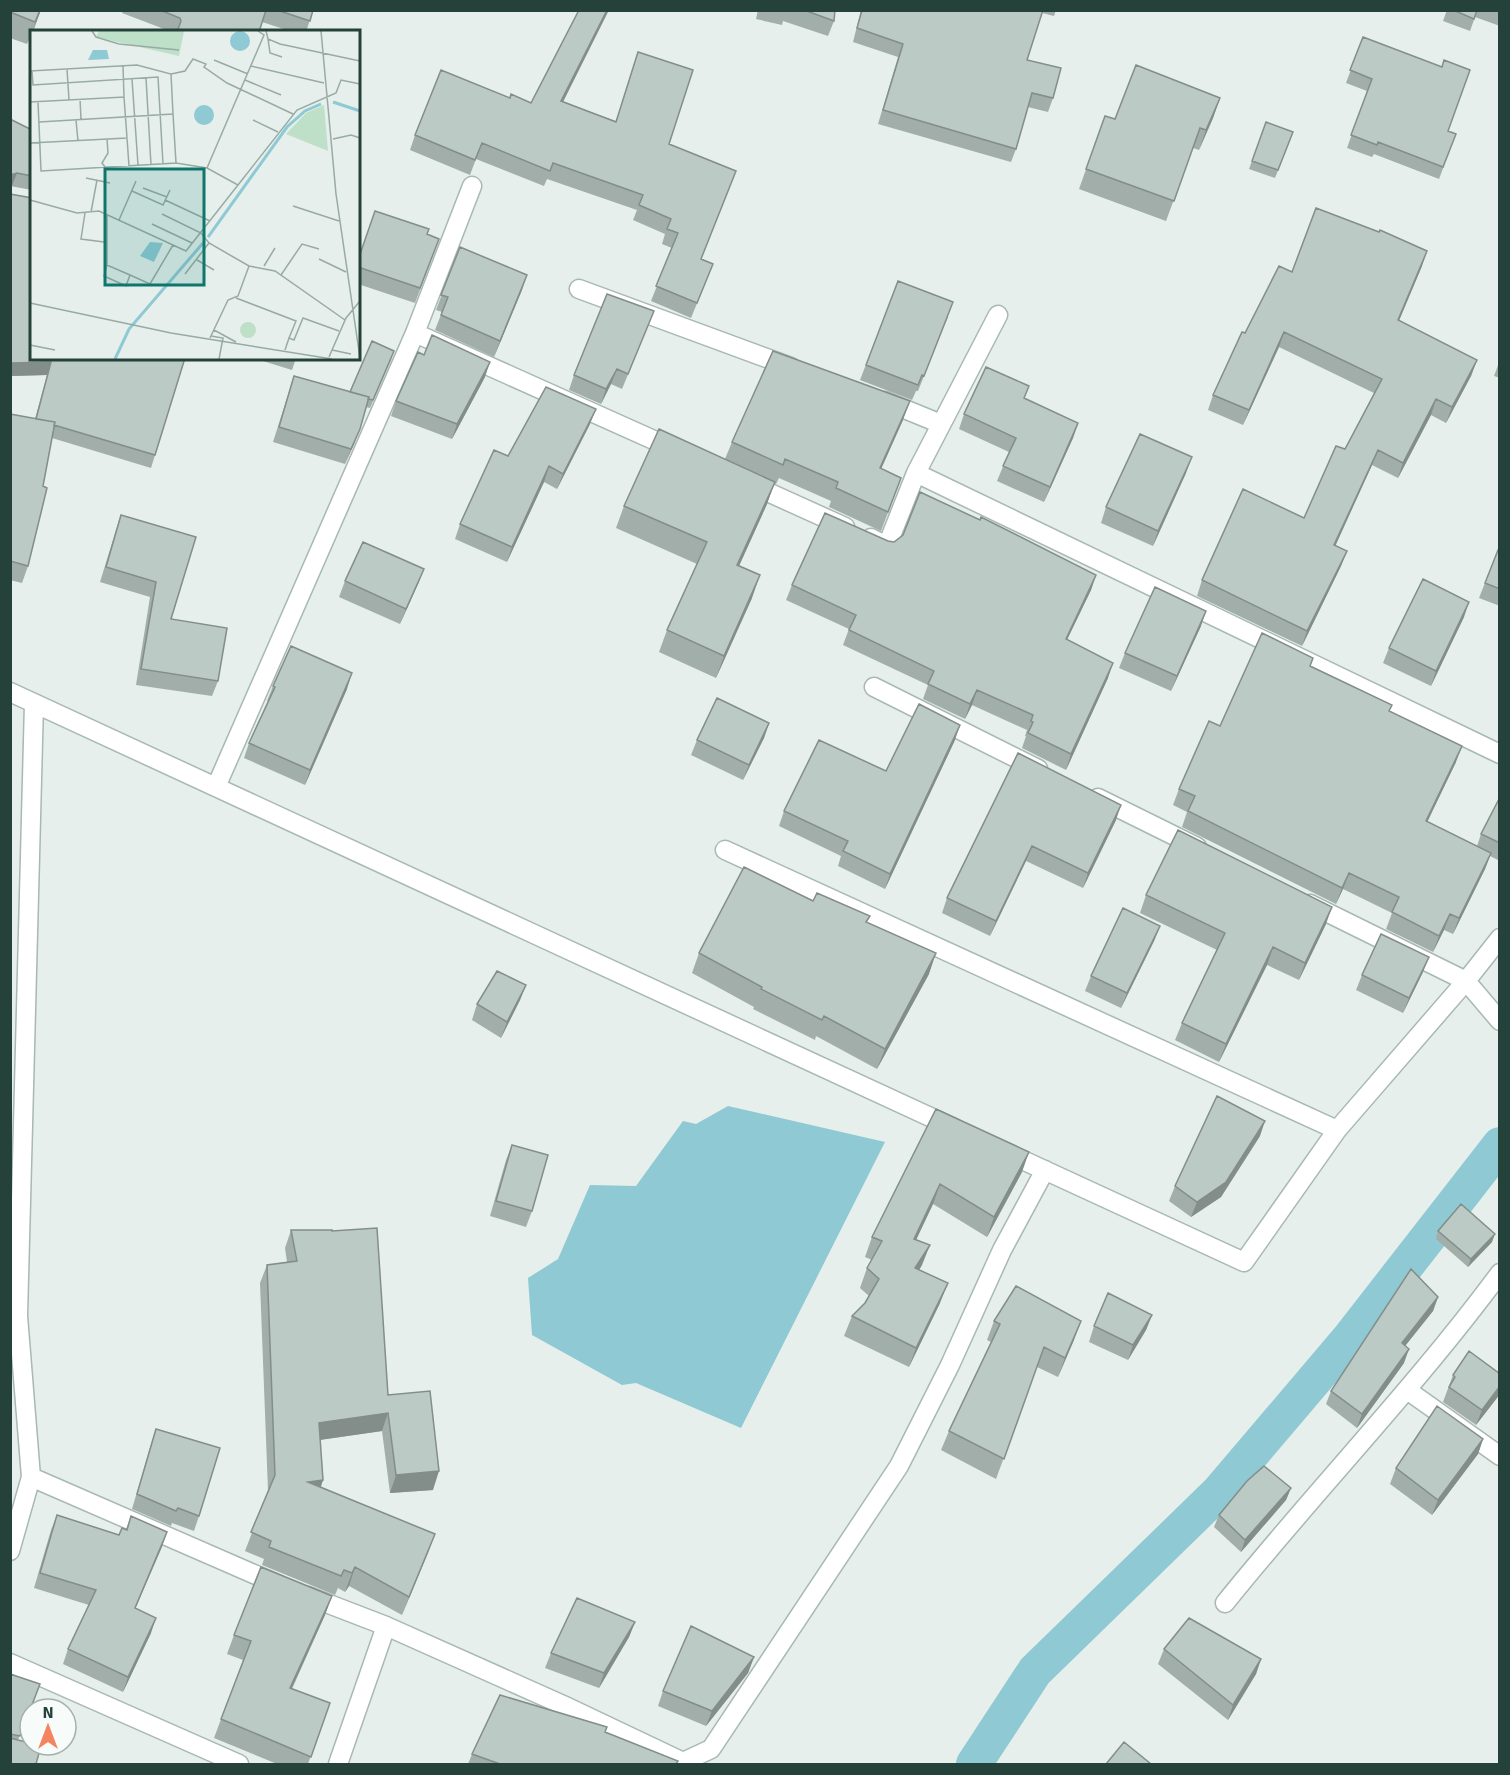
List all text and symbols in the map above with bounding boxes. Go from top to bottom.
inset map [30,30,360,360]
north arrow [18,1697,78,1757]
text: N [42,1703,54,1723]

